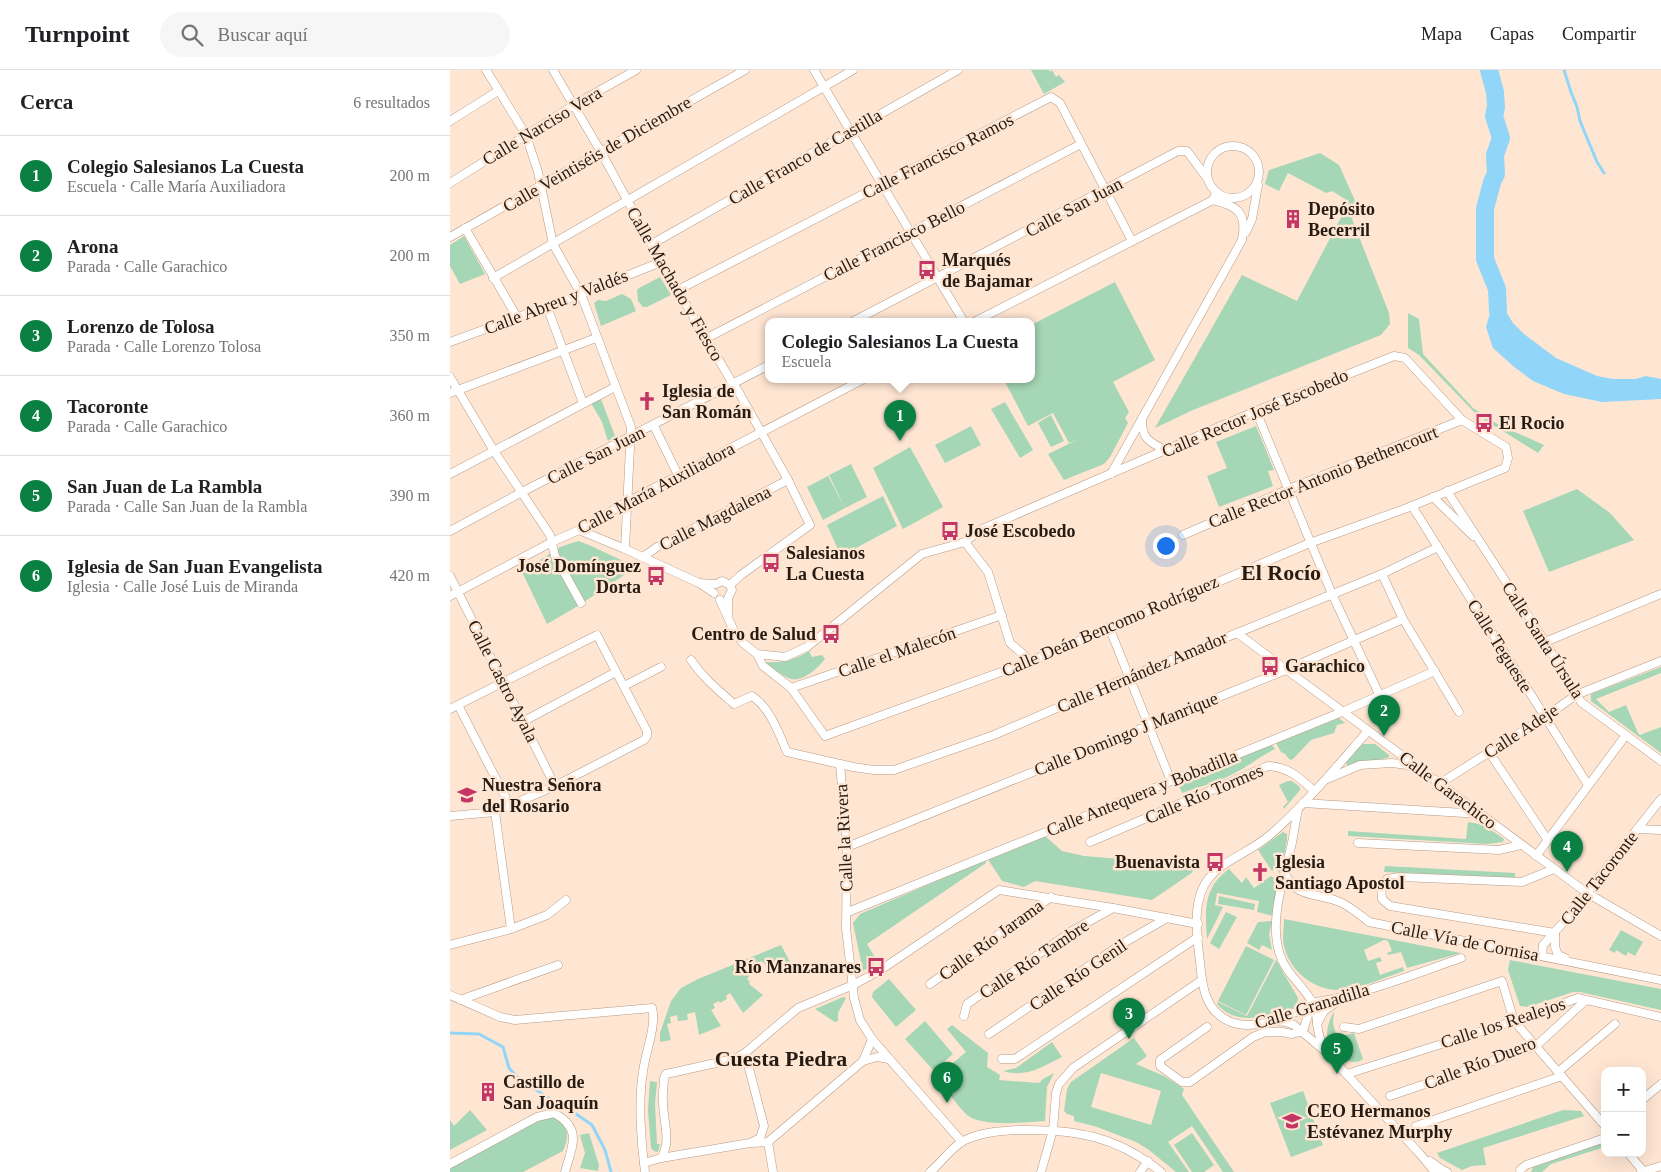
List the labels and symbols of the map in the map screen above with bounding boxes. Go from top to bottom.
street label: Calle Narciso Vera [479,83,605,169]
street label: Calle Veintiséis de Diciembre [499,92,695,216]
street label: Calle Franco de Castilla [725,105,885,209]
street label: Calle Francisco Ramos [859,109,1017,203]
street label: Calle San Juan [1022,173,1126,241]
street label: Calle Francisco Bello [820,197,968,285]
place label: Depósito Becerril [1308,199,1375,240]
street label: Calle Machado y Fiesco [623,203,727,365]
building icon: Depósito Becerril [1282,208,1304,230]
place label: Marqués de Bajamar [942,250,1032,291]
bus stop icon: Marqués de Bajamar [916,259,938,281]
street label: Calle Abreu y Valdés [481,265,631,339]
street label: Calle Rector José Escobedo [1159,365,1351,461]
place label: Iglesia de San Román [662,381,752,422]
church icon: Iglesia de San Román [636,390,658,412]
pin: 1 [884,400,916,441]
bus stop icon: El Rocio [1473,412,1495,434]
place label: El Rocio [1499,413,1565,433]
street label: Calle San Juan [544,422,648,488]
street label: Calle Rector Antonio Bethencourt [1205,422,1441,532]
street label: Calle María Auxiliadora [574,438,738,538]
street label: Calle Magdalena [656,481,774,555]
bus stop icon: José Escobedo [939,520,961,542]
place label: José Escobedo [965,521,1076,541]
your location [1153,533,1179,559]
place label: Salesianos La Cuesta [786,543,865,584]
bus stop icon: Salesianos La Cuesta [760,552,782,574]
place label: José Domínguez Dorta [517,556,641,597]
district label: El Rocío [1241,560,1321,585]
bus stop icon: José Domínguez Dorta [645,565,667,587]
street label: Calle Deán Bencomo Rodríguez [999,571,1221,681]
street label: Calle Santa Úrsula [1498,577,1589,702]
street label: Calle Tegueste [1463,596,1537,696]
street label: Calle Castro Ayala [464,617,542,745]
bus stop icon: Centro de Salud [820,623,842,645]
street label: Calle el Malecón [836,623,958,681]
place label: Centro de Salud [691,624,816,644]
street label: Calle Hernández Amador [1054,627,1230,717]
bus stop icon: Garachico [1259,655,1281,677]
place label: Garachico [1285,656,1365,676]
street label: Calle Domingo J Manrique [1031,688,1221,780]
pin: 2 [1368,695,1400,736]
street label: Calle Adeje [1480,700,1562,762]
street label: Calle Antequera y Bobadilla [1043,745,1241,841]
street label: Calle Garachico [1395,747,1501,833]
street label: Calle Río Tormes [1142,760,1266,828]
place label: Nuestra Señora del Rosario [482,775,602,816]
school or university icon: Nuestra Señora del Rosario [456,784,478,806]
street label: Calle la Rivera [831,784,857,892]
street label: Calle Tacoronte [1556,827,1642,929]
pin: 4 [1551,831,1583,872]
bus stop icon: Buenavista [1204,851,1226,873]
place label: Buenavista [1115,852,1200,872]
place label: Iglesia Santiago Apostol [1275,852,1405,893]
church icon: Iglesia Santiago Apostol [1249,861,1271,883]
street label: Calle Río Jarama [935,895,1047,985]
street label: Calle Río Tambre [976,915,1092,1003]
street label: Calle Vía de Cornisa [1389,917,1541,965]
street label: Calle Río Genil [1026,935,1130,1015]
bus stop icon: Río Manzanares [865,956,887,978]
place label: Río Manzanares [735,957,861,977]
street label: Calle Granadilla [1252,979,1372,1033]
street label: Calle los Realejos [1438,993,1568,1053]
pin: 3 [1113,998,1145,1039]
pin: 5 [1321,1033,1353,1074]
street label: Calle Río Duero [1421,1033,1539,1093]
district label: Cuesta Piedra [715,1046,847,1071]
pin: 6 [931,1062,963,1103]
place label: Castillo de San Joaquín [503,1072,599,1113]
building icon: Castillo de San Joaquín [477,1081,499,1103]
place label: CEO Hermanos Estévanez Murphy [1307,1101,1453,1142]
school or university icon: CEO Hermanos Estévanez Murphy [1281,1110,1303,1132]

